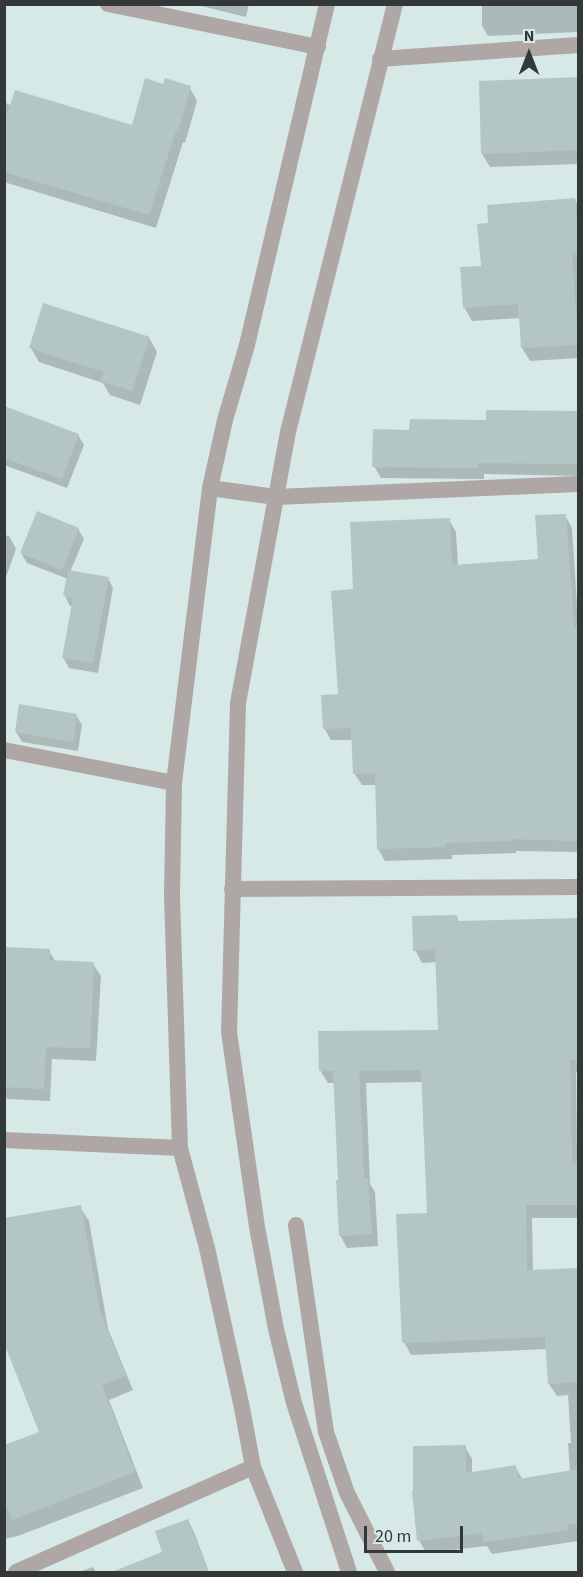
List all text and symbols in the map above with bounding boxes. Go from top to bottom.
north arrow [499,24,559,84]
text: N [524,25,534,47]
scale bar [367,1514,466,1552]
text: 20 m [375,1524,411,1549]

